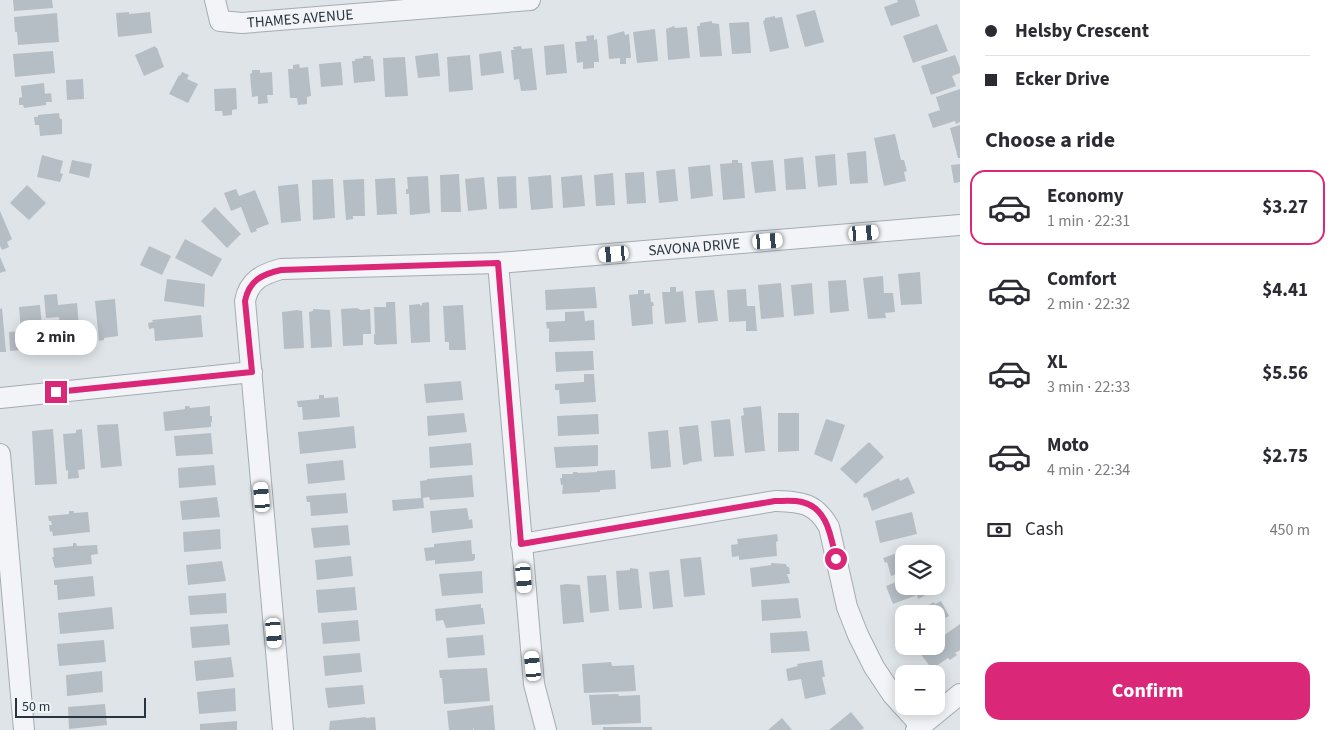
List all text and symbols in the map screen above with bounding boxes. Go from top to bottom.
street label: THAMES AVENUE [246,4,354,33]
text: Helsby Crescent [1015,18,1149,45]
text: Ecker Drive [1015,66,1110,93]
text: Choose a ride [985,124,1115,156]
text: Economy [1047,183,1124,210]
icon: car [987,185,1032,230]
text: $3.27 [1262,194,1308,221]
text: 1 min · 22:31 [1047,210,1130,232]
car [848,224,879,242]
car [752,232,783,250]
street label: SAVONA DRIVE [648,233,741,261]
car [598,245,629,263]
text: Comfort [1047,266,1117,293]
icon: car [987,268,1032,313]
text: $4.41 [1262,277,1308,304]
text: 2 min · 22:32 [1047,293,1130,315]
callout: 2 min [15,320,97,354]
text: 2 min [37,326,75,348]
text: XL [1047,349,1068,376]
icon: car [987,351,1032,396]
text: $5.56 [1262,360,1308,387]
text: 3 min · 22:33 [1047,376,1130,398]
route end [45,381,67,403]
text: Moto [1047,432,1089,459]
icon: car [987,434,1032,479]
text: $2.75 [1262,443,1308,470]
text: 4 min · 22:34 [1047,459,1130,481]
car [253,481,270,513]
icon: cash [985,516,1013,544]
text: Cash [1025,516,1064,543]
text: 450 m [1270,519,1310,541]
map controls [895,545,945,715]
button: layers [895,545,945,595]
route start [825,548,847,570]
car [515,562,532,594]
button: + [895,605,945,655]
car [265,617,282,649]
car [523,650,542,682]
button: Confirm [985,662,1310,720]
button: − [895,665,945,715]
scale bar [15,695,146,718]
text: 50 m [22,697,50,717]

